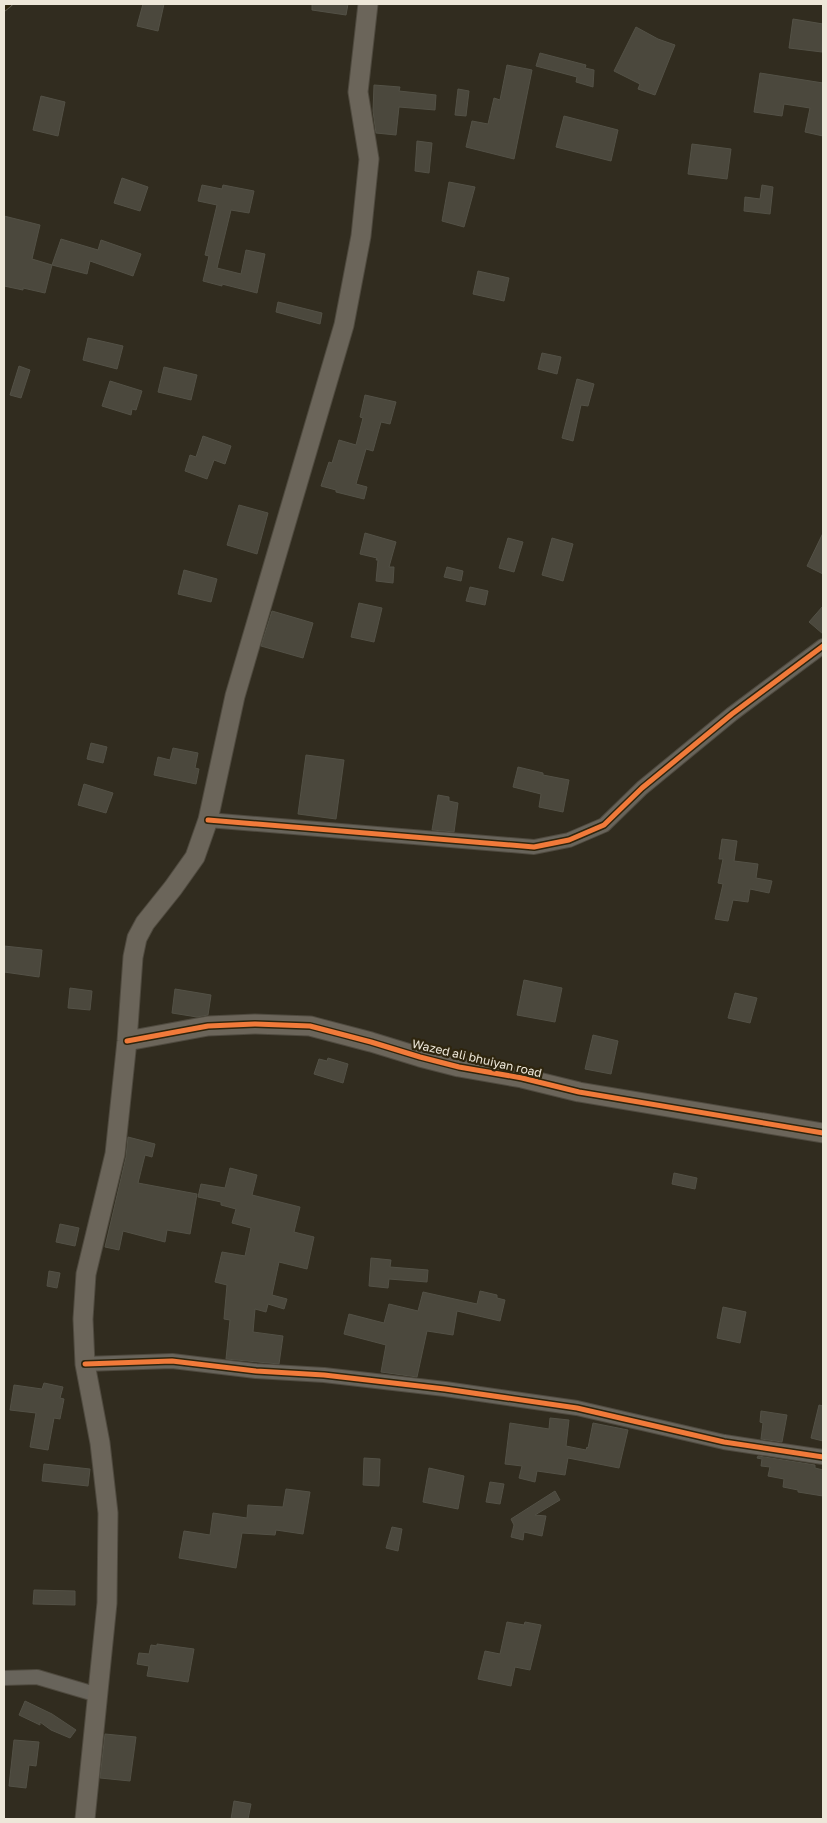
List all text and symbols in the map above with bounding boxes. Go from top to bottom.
street label: Wazed ali bhuiyan road [411,1036,543,1080]

